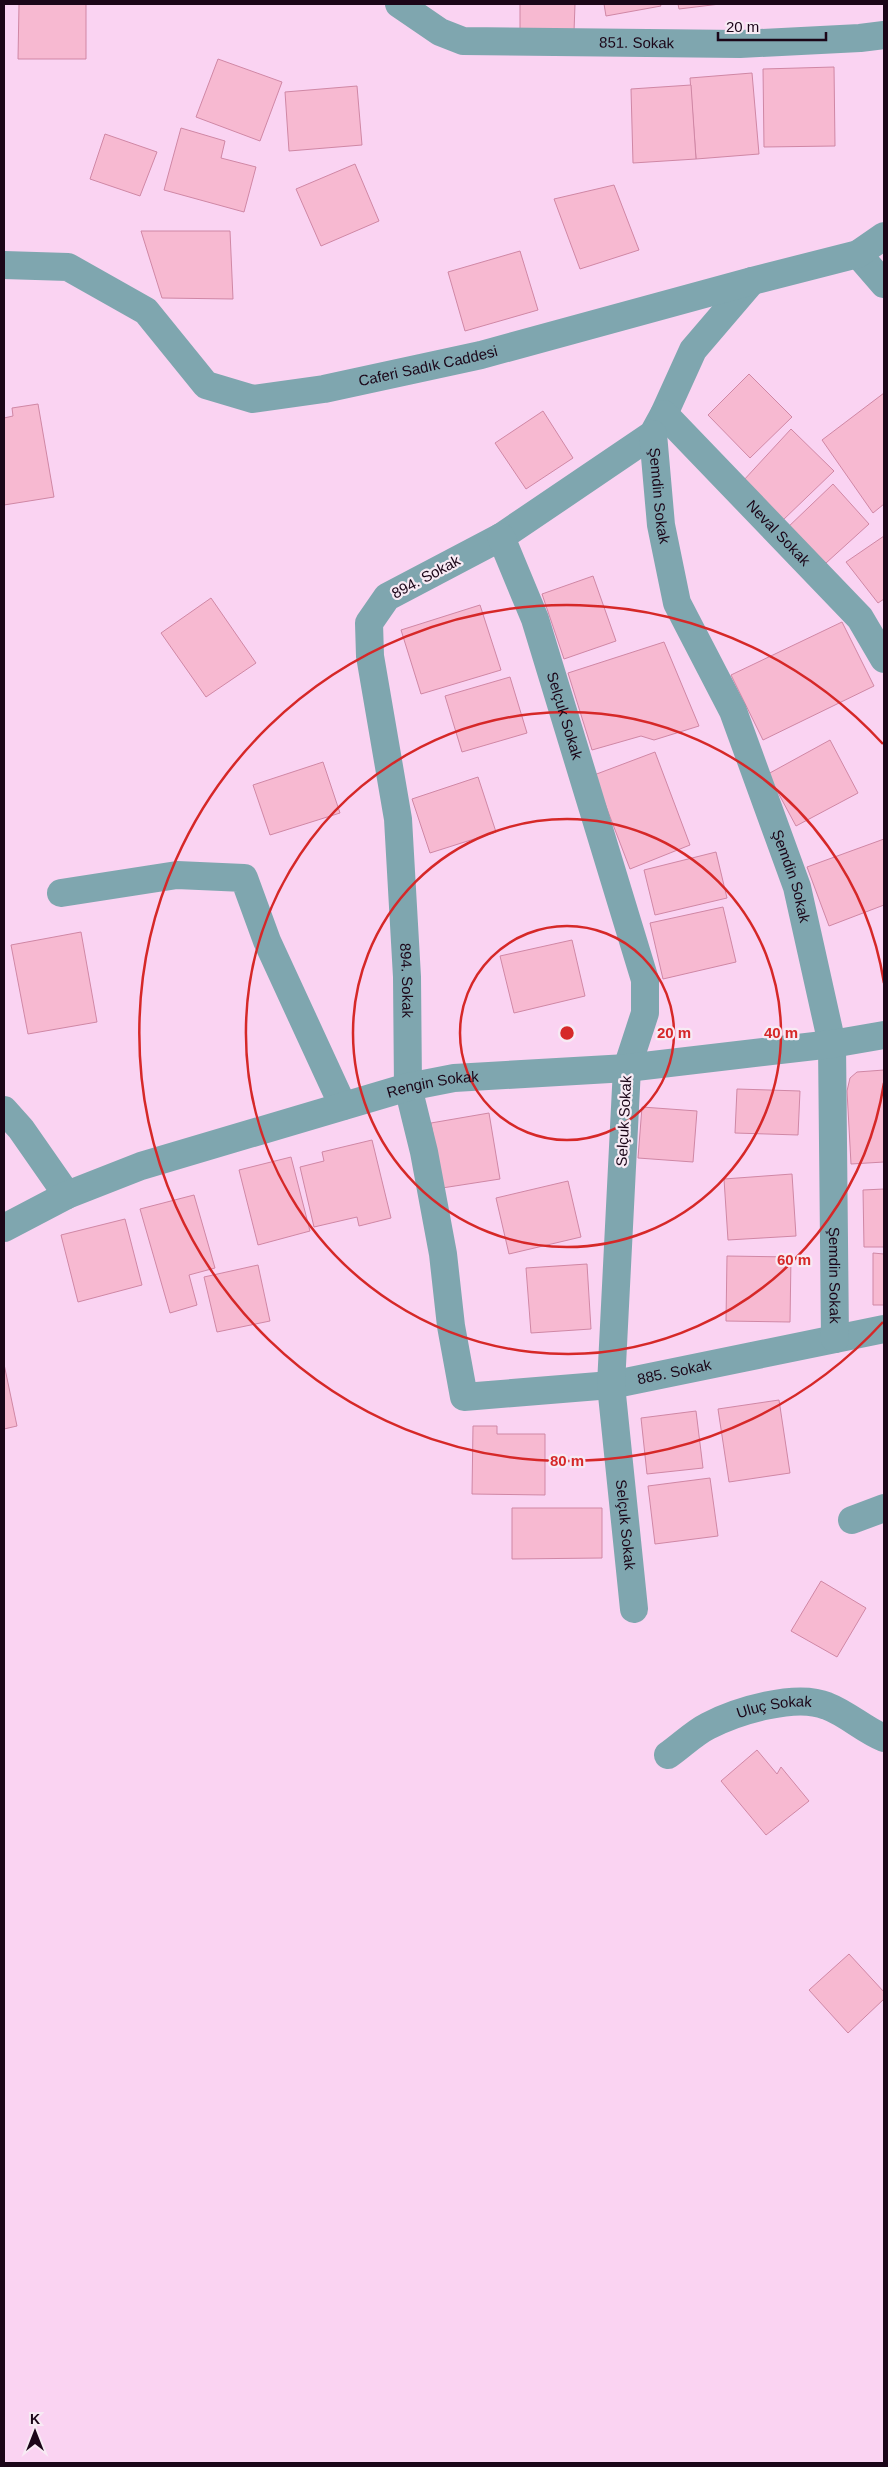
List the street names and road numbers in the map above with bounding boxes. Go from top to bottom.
street label: 851. Sokak [599,33,675,51]
street label: Caferi Sadık Caddesi [357,342,499,389]
street label: Şemdin Sokak [646,447,674,546]
street label: Neval Sokak [743,496,814,569]
street label: 894. Sokak [389,551,463,602]
street label: Selçuk Sokak [544,670,587,762]
street label: Şemdin Sokak [769,827,814,925]
street label: 894. Sokak [397,942,416,1019]
street label: Rengin Sokak [385,1068,480,1101]
street label: Selçuk Sokak [613,1075,634,1167]
street label: Şemdin Sokak [826,1227,844,1324]
street label: 885. Sokak [636,1356,713,1387]
street label: Selçuk Sokak [613,1479,639,1571]
street label: Uluç Sokak [734,1693,813,1721]

